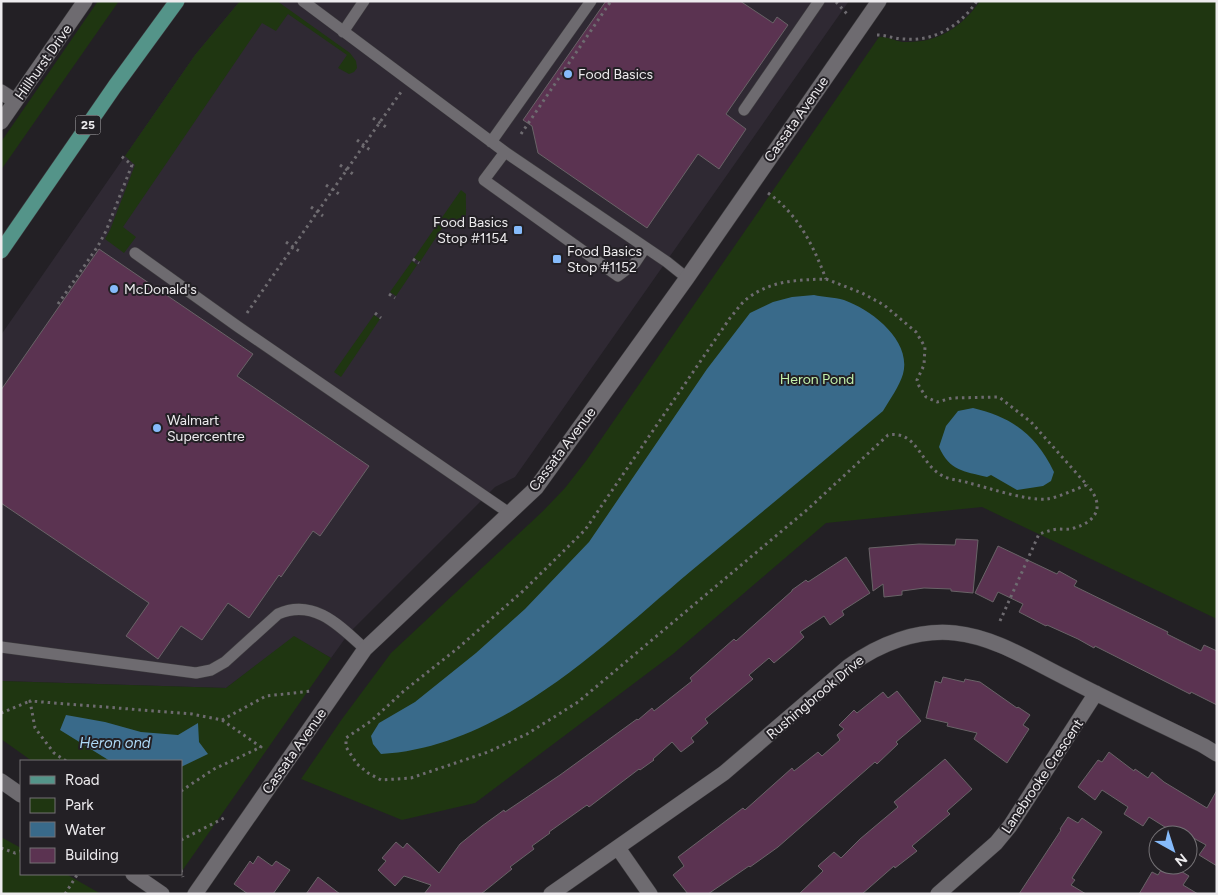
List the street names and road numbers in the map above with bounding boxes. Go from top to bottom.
street label: Hillhurst Drive [11,21,76,103]
street label: Cassata Avenue [761,73,832,165]
road number: 25 [76,116,100,134]
street label: Cassata Avenue [525,404,600,495]
street label: Rushingbrook Drive [763,651,868,743]
street label: Cassata Avenue [259,705,330,797]
street label: Lanebrooke Crescent [998,716,1087,837]

